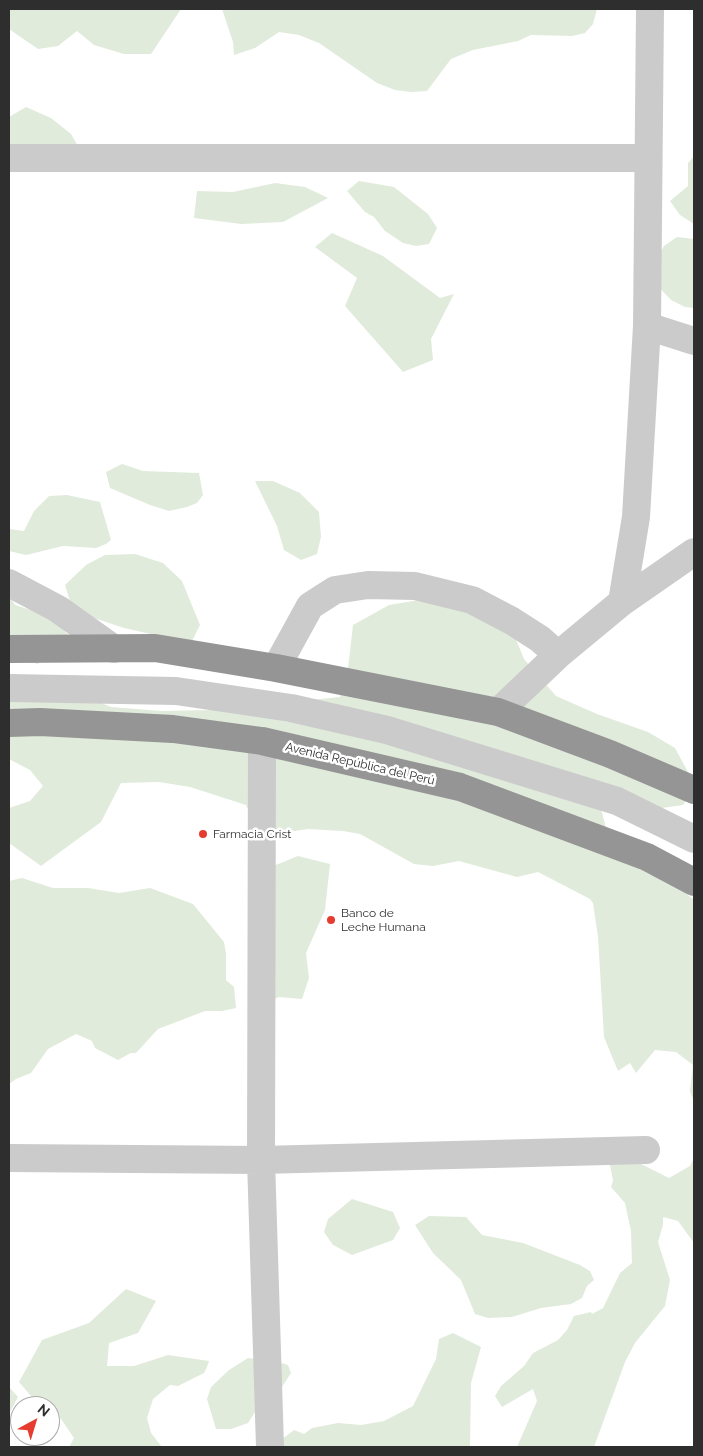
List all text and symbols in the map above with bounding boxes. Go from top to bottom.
street label: Avenida República del Perú [284,740,436,788]
place label: Farmacia Crist [213,827,291,841]
marker: Farmacia Crist [197,828,209,840]
place label: Banco de Leche Humana [341,906,426,934]
marker: Banco de Leche Humana [325,914,337,926]
north arrow [10,1396,60,1446]
text: N [35,1401,53,1420]

